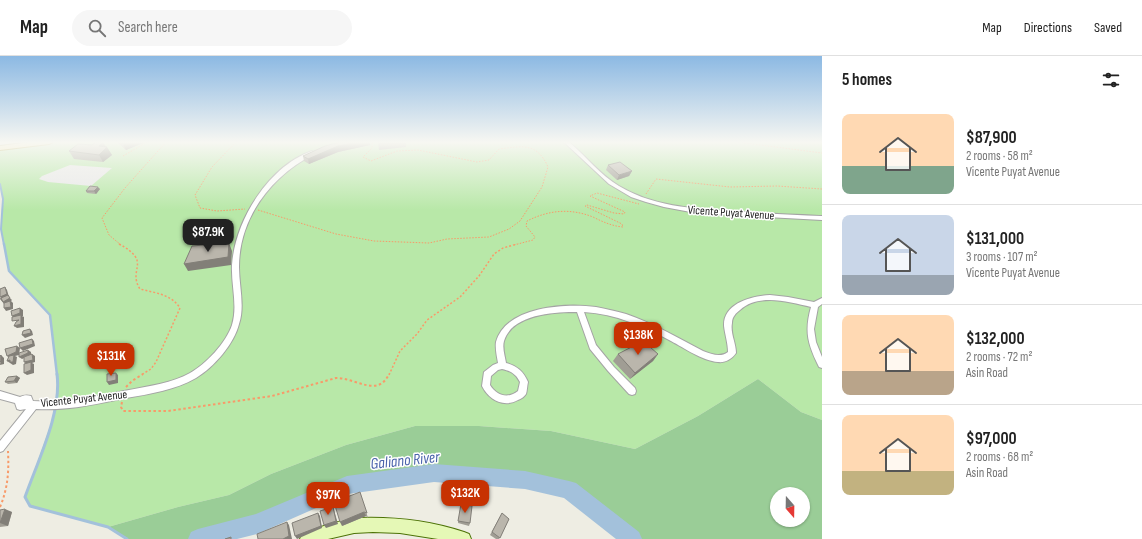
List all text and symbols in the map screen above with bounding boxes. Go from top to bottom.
search box [72,10,352,46]
text: Map [20,16,48,39]
icon: search [86,17,108,39]
text: Search here [118,18,178,37]
text: Map [982,19,1002,36]
text: Directions [1024,19,1072,36]
text: Saved [1094,19,1122,36]
icon: filters [1100,69,1122,91]
text: 5 homes [842,70,892,90]
text: $87,900 [966,128,1017,148]
icon: home [874,130,922,178]
text: 2 rooms · 58 m² [966,148,1033,164]
text: Vicente Puyat Avenue [966,164,1060,180]
street label: Vicente Puyat Avenue [687,202,775,224]
pin: $87.9K [175,219,241,253]
text: $87.9K [192,224,224,240]
text: $131,000 [966,229,1024,249]
icon: home [874,231,922,279]
text: 3 rooms · 107 m² [966,249,1038,265]
text: Vicente Puyat Avenue [966,265,1060,281]
pin: $138K [610,322,666,356]
text: $138K [623,327,653,343]
text: $132,000 [966,329,1025,349]
icon: home [874,331,922,379]
pin: $131K [83,343,139,377]
text: $131K [96,348,126,364]
text: 2 rooms · 72 m² [966,349,1032,365]
text: Asin Road [966,365,1008,381]
street label: Vicente Puyat Avenue [40,387,128,411]
text: $97,000 [966,429,1017,449]
icon: home [874,431,922,479]
water label: Galiano River [369,448,441,474]
text: 2 rooms · 68 m² [966,449,1033,465]
text: Asin Road [966,465,1008,481]
pin: $132K [437,480,493,514]
pin: $97K [304,482,352,516]
text: $132K [450,485,480,501]
text: $97K [316,487,340,503]
north arrow [770,487,810,527]
map controls [770,487,810,527]

